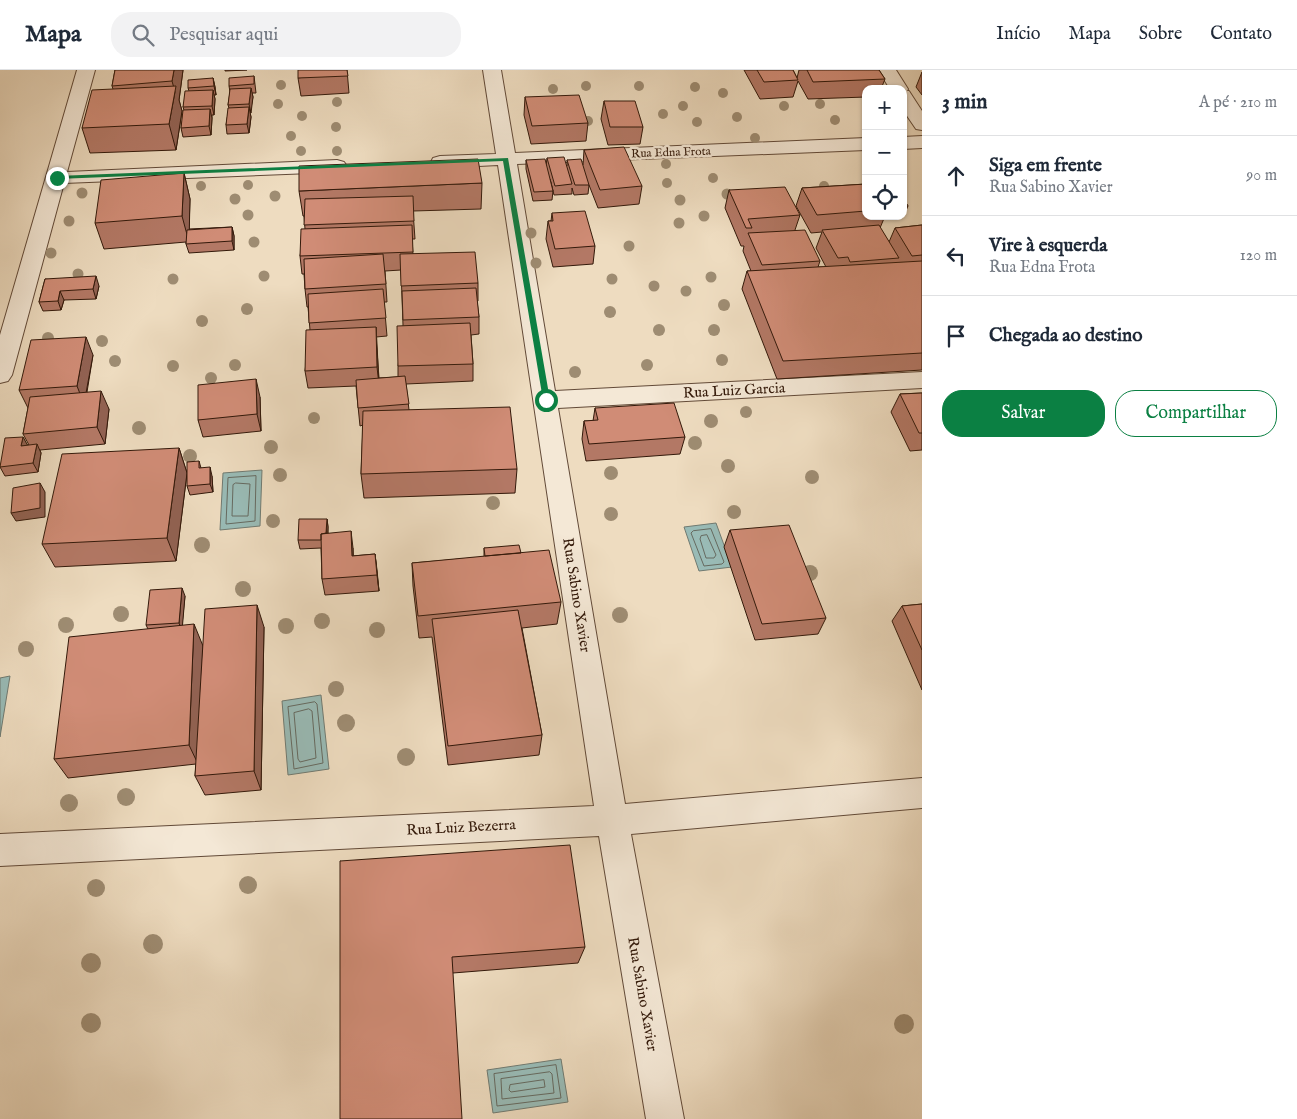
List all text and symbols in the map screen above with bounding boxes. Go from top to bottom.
search box [111,12,461,57]
text: Mapa [25,19,81,50]
icon: search [129,21,157,49]
text: Pesquisar aqui [169,23,278,47]
text: Início [996,23,1041,46]
text: Mapa [1069,23,1111,46]
text: Sobre [1139,23,1182,46]
text: Contato [1210,23,1272,46]
map controls [862,85,907,220]
button: + [862,85,907,130]
text: 3 min [942,89,987,116]
text: A pé · 210 m [1199,93,1277,113]
button: − [862,130,907,175]
street label: Rua Edna Frota [631,144,712,161]
text: Siga em frente [989,154,1102,178]
icon: ahead [942,162,970,190]
text: 90 m [1246,166,1277,186]
route end [46,167,69,190]
button: locate [862,175,907,220]
text: Rua Sabino Xavier [989,178,1113,198]
text: Vire à esquerda [989,234,1107,258]
icon: left [942,242,970,270]
text: 120 m [1240,246,1277,266]
text: Rua Edna Frota [989,258,1095,278]
icon: arrive [942,322,970,350]
text: Chegada ao destino [989,324,1142,348]
street label: Rua Luiz Garcia [682,378,786,403]
route start [535,389,558,412]
button: Salvar [942,390,1105,437]
button: Compartilhar [1115,390,1277,437]
street label: Rua Sabino Xavier [558,536,595,654]
street label: Rua Luiz Bezerra [406,815,517,840]
street label: Rua Sabino Xavier [623,935,662,1053]

